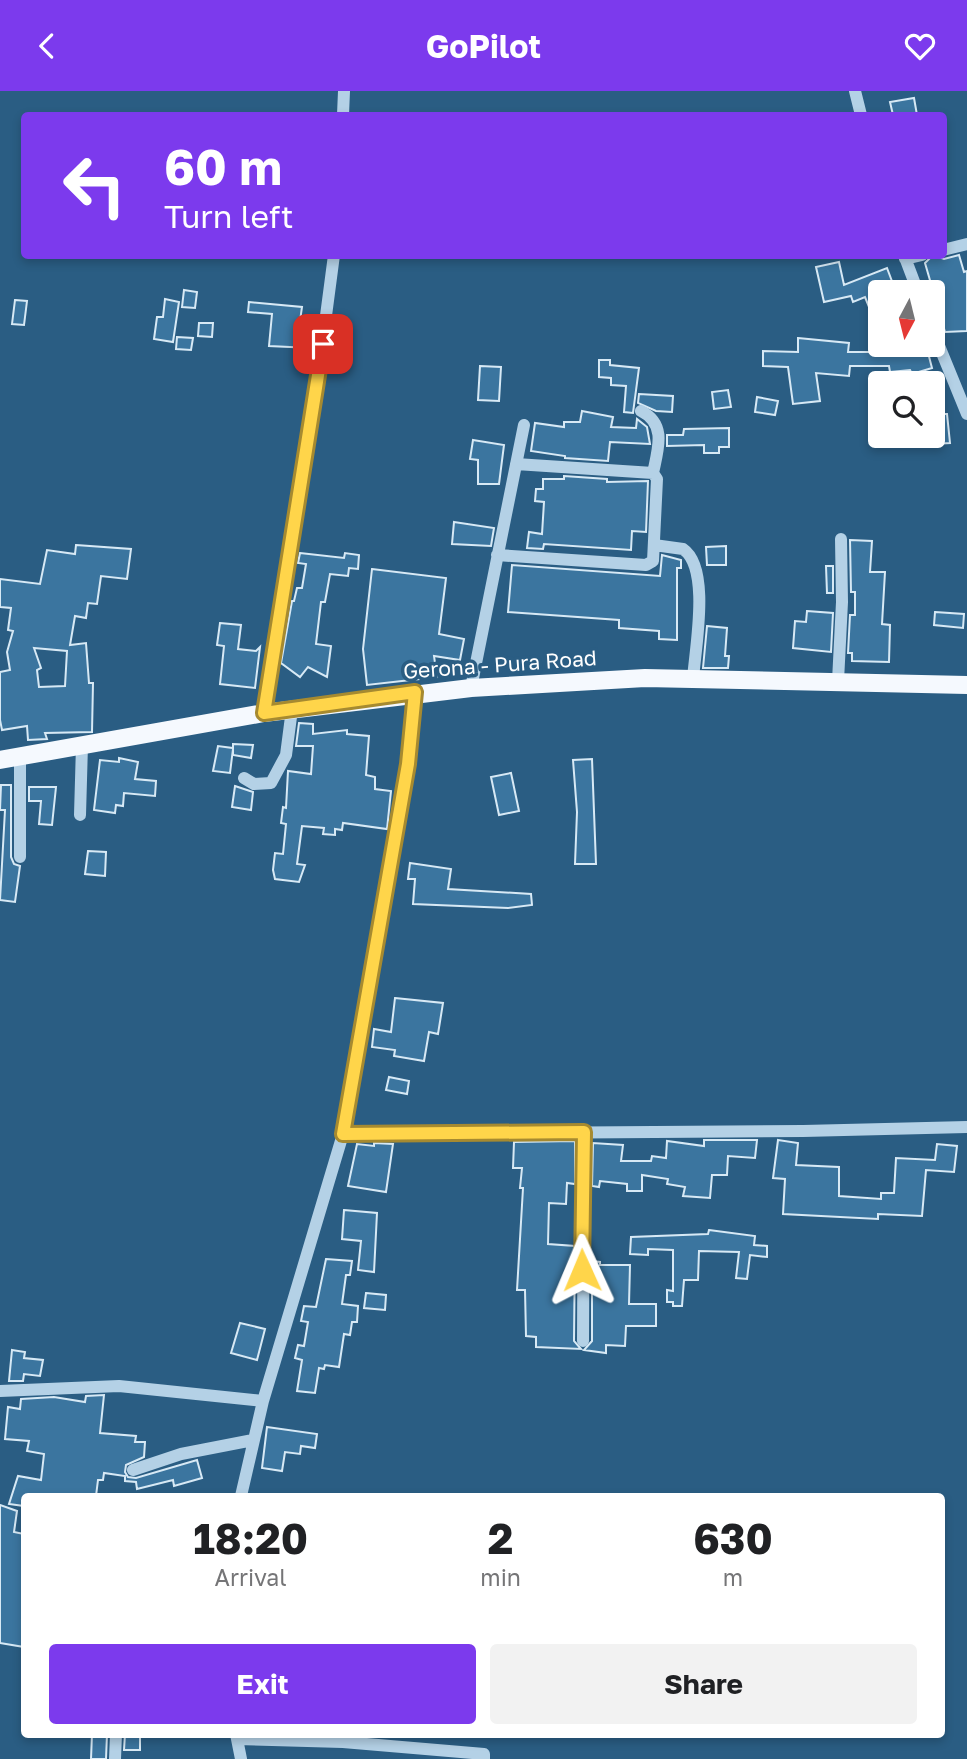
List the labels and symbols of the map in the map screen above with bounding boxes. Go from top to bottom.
north arrow [868,280,945,357]
pin [293,314,353,374]
street label: Gerona - Pura Road [402,644,598,684]
position arrow [545,1233,619,1307]

